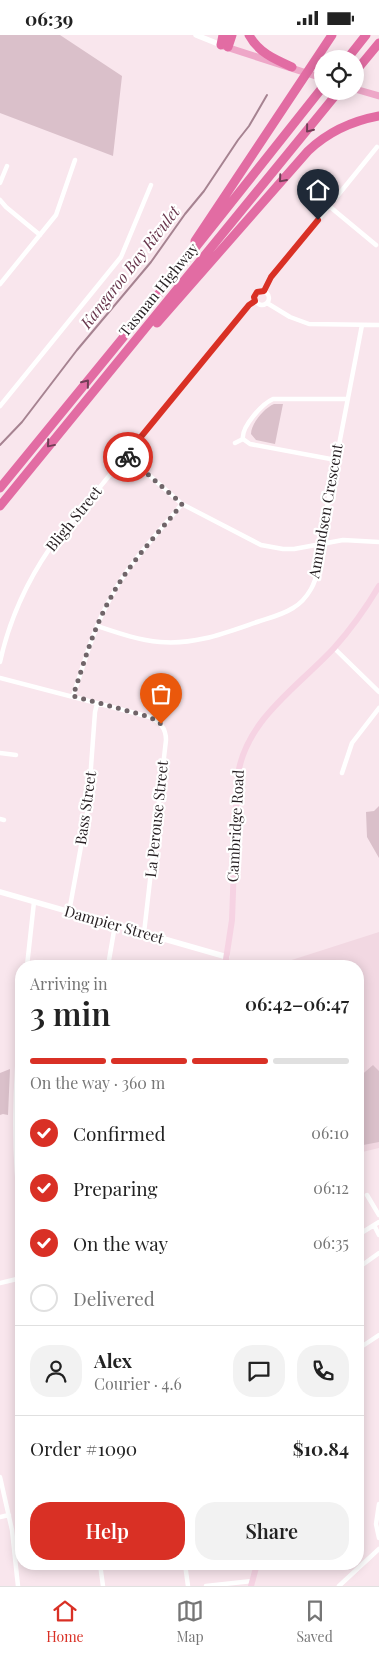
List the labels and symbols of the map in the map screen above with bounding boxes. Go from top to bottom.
one-way arrow [306,123,314,132]
pin [297,169,339,220]
one-way arrow [279,174,288,183]
water label: Kangaroo Bay Rivulet [75,201,184,333]
street label: Tasman Highway [114,238,203,341]
one-way arrow [81,379,90,388]
courier [103,432,153,482]
one-way arrow [47,439,56,448]
street label: Amundsen Crescent [303,441,347,581]
street label: Bligh Street [41,481,106,555]
pin [140,673,182,724]
street label: La Perouse Street [140,759,172,878]
street label: Bass Street [70,769,100,846]
street label: Cambridge Road [222,769,248,883]
street label: Dampier Street [62,900,167,948]

